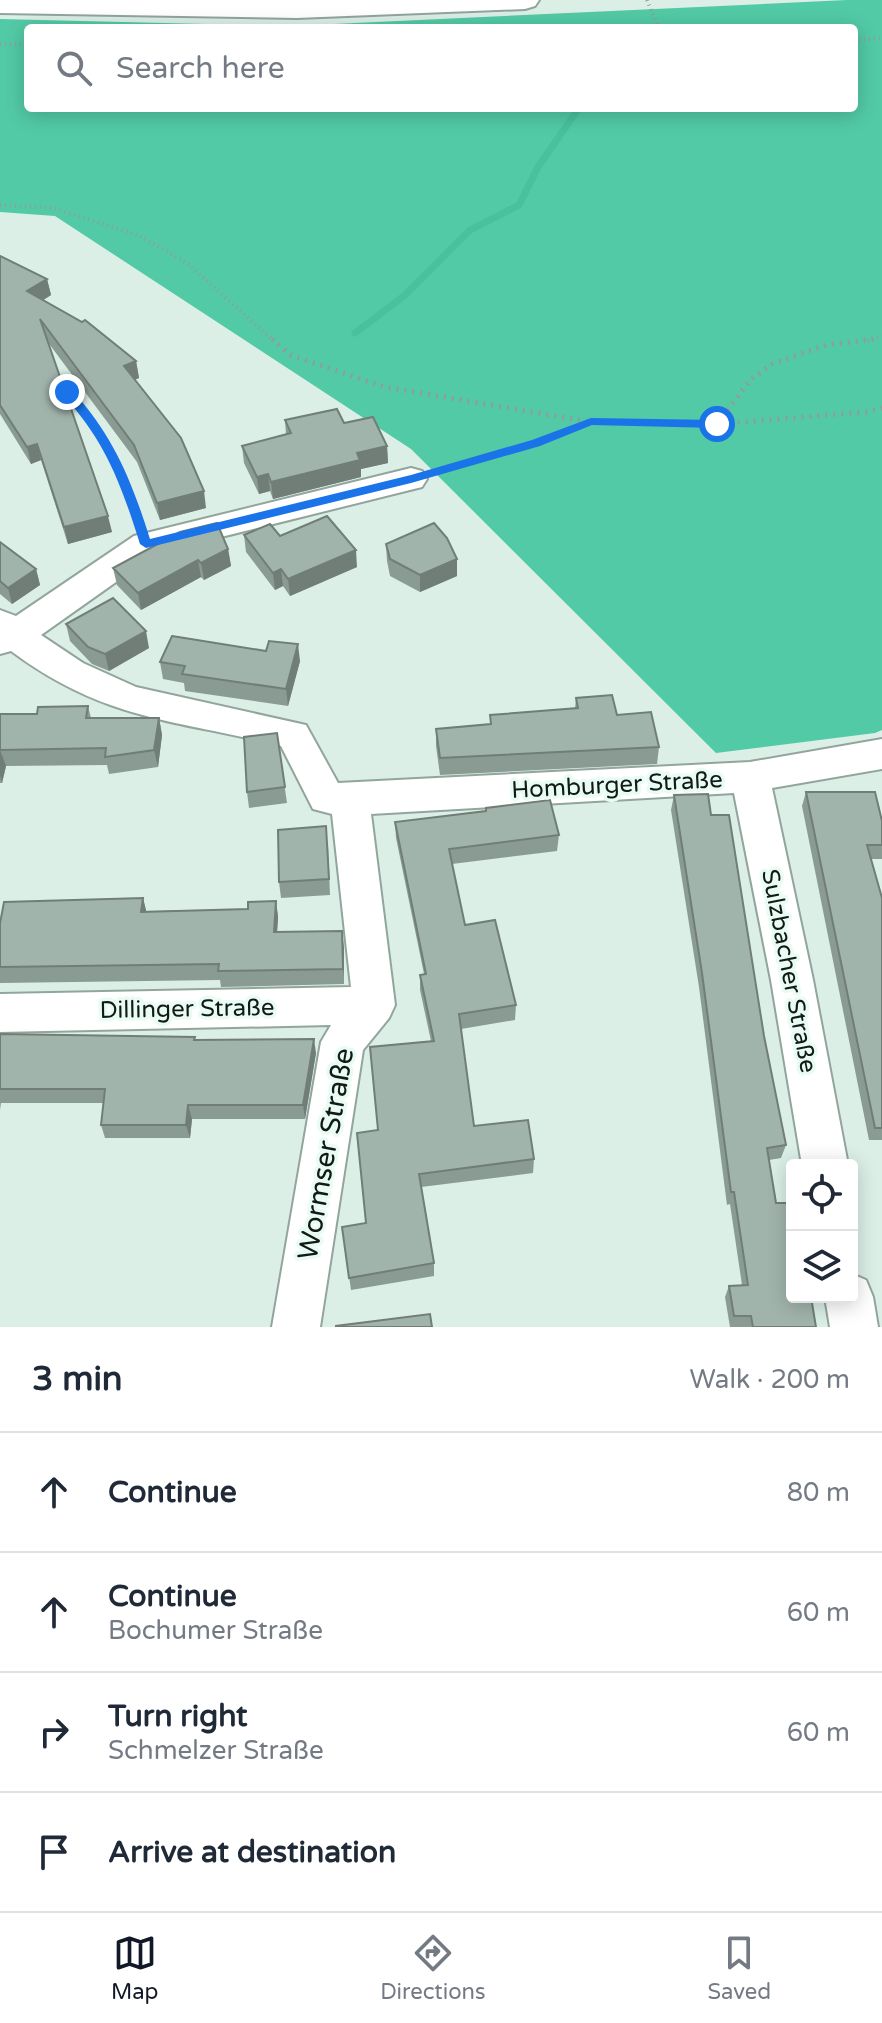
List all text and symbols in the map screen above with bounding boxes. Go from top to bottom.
search box [24,24,858,112]
icon: search [52,46,96,90]
text: Search here [116,50,285,87]
route end [49,374,85,410]
route start [699,406,735,442]
street label: Homburger Straße [511,765,723,805]
street label: Sulzbacher Straße [755,867,823,1075]
street label: Dillinger Straße [99,993,275,1025]
street label: Wormser Straße [291,1045,361,1263]
map controls [786,1159,858,1303]
button: locate [786,1159,858,1231]
button: layers [786,1231,858,1303]
text: 3 min [32,1359,123,1400]
text: Walk · 200 m [690,1364,850,1395]
icon: ahead [32,1470,76,1514]
text: Continue [108,1474,237,1511]
text: 80 m [787,1477,850,1508]
text: Continue [108,1578,237,1615]
icon: ahead [32,1590,76,1634]
text: 60 m [787,1597,850,1628]
text: Bochumer Straße [108,1615,323,1646]
text: Turn right [108,1698,248,1735]
icon: right [32,1710,76,1754]
text: 60 m [787,1717,850,1748]
text: Schmelzer Straße [108,1735,324,1766]
icon: arrive [32,1830,76,1874]
text: Arrive at destination [108,1834,396,1871]
tab: Map [111,1931,158,2005]
tab: Directions [380,1931,486,2005]
tab: Saved [707,1931,771,2005]

